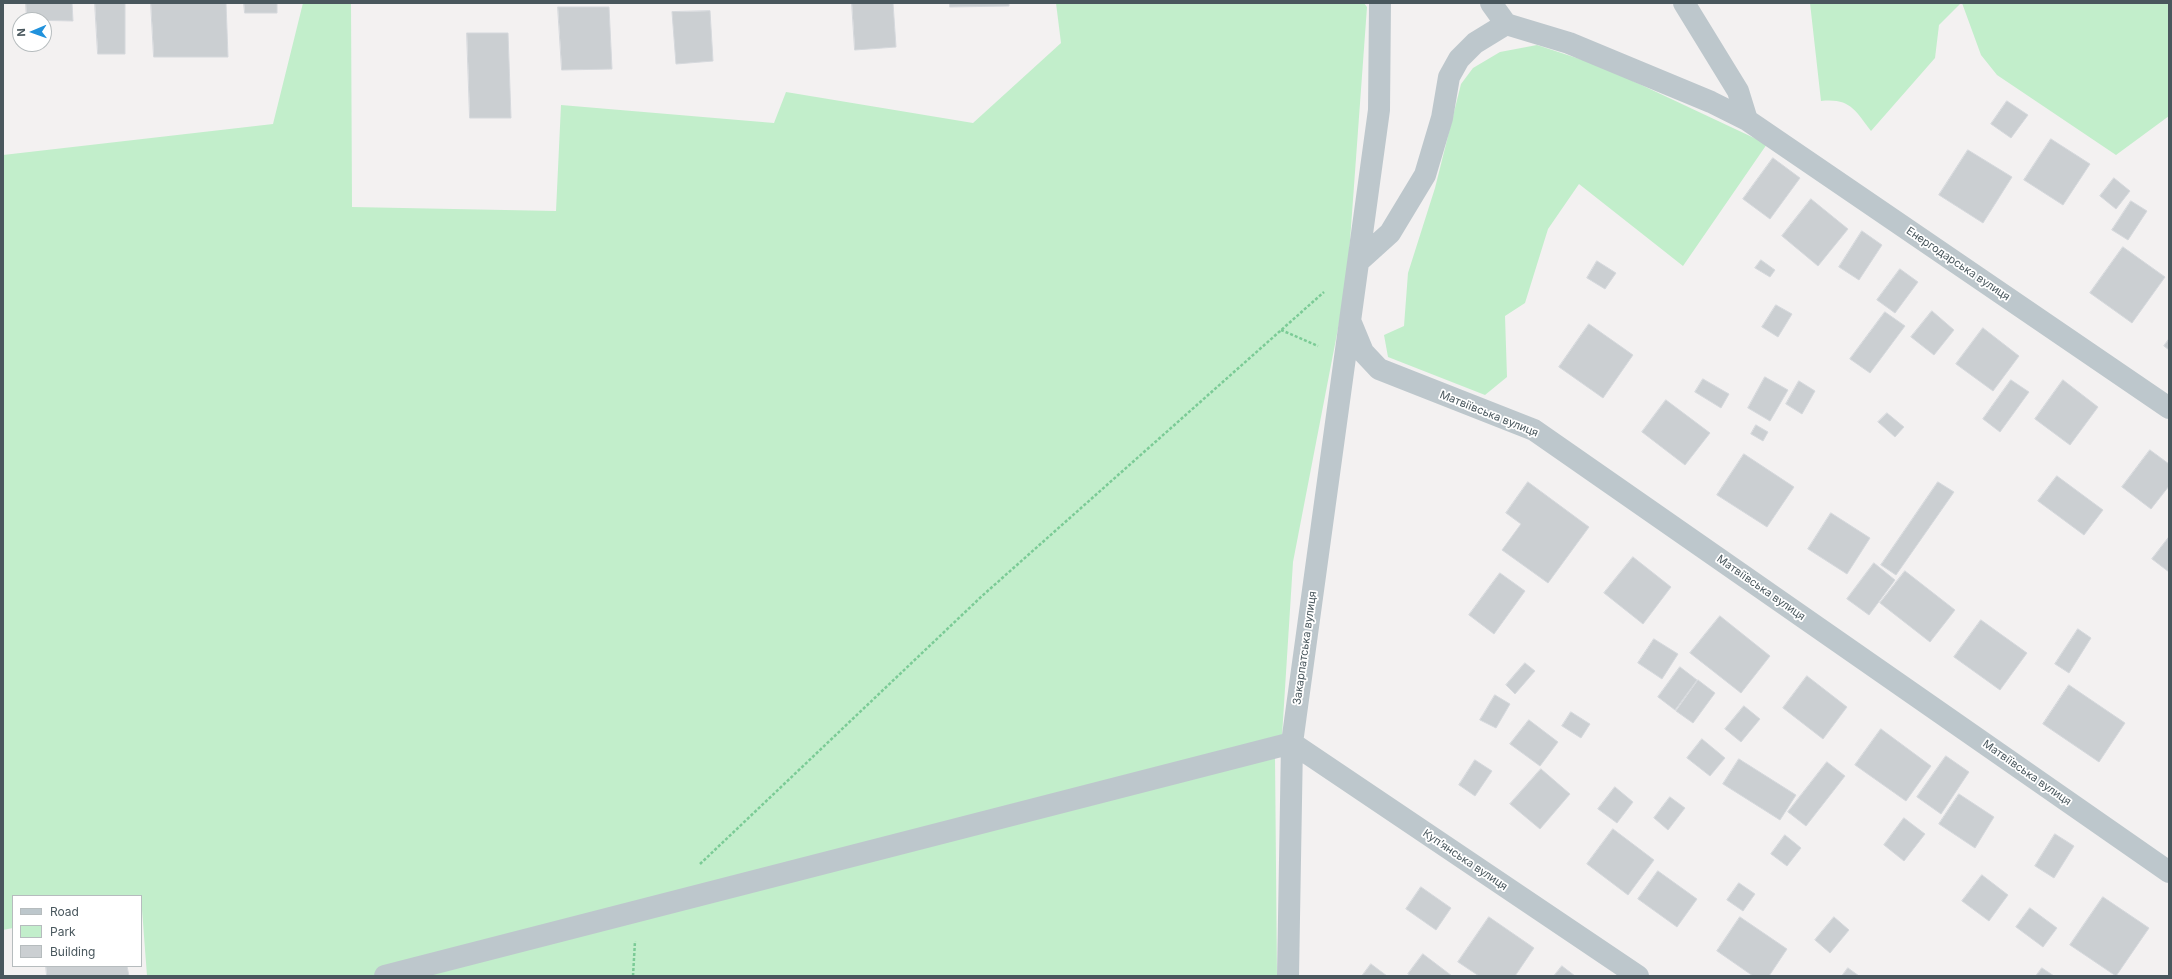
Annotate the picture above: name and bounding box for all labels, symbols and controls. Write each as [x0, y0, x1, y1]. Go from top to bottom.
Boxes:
north arrow [12, 12, 52, 52]
text: N [14, 28, 28, 37]
street label: Енергодарська вулиця [1904, 224, 2012, 304]
street label: Матвіївська вулиця [1438, 388, 1540, 440]
street label: Матвіївська вулиця [1714, 552, 1808, 624]
street label: Закарпатська вулиця [1290, 590, 1320, 706]
street label: Матвіївська вулиця [1980, 737, 2074, 809]
street label: Купʼянська вулиця [1420, 827, 1510, 893]
legend [12, 895, 142, 967]
text: Road [50, 904, 79, 919]
text: Park [50, 924, 76, 939]
text: Building [50, 944, 95, 959]

